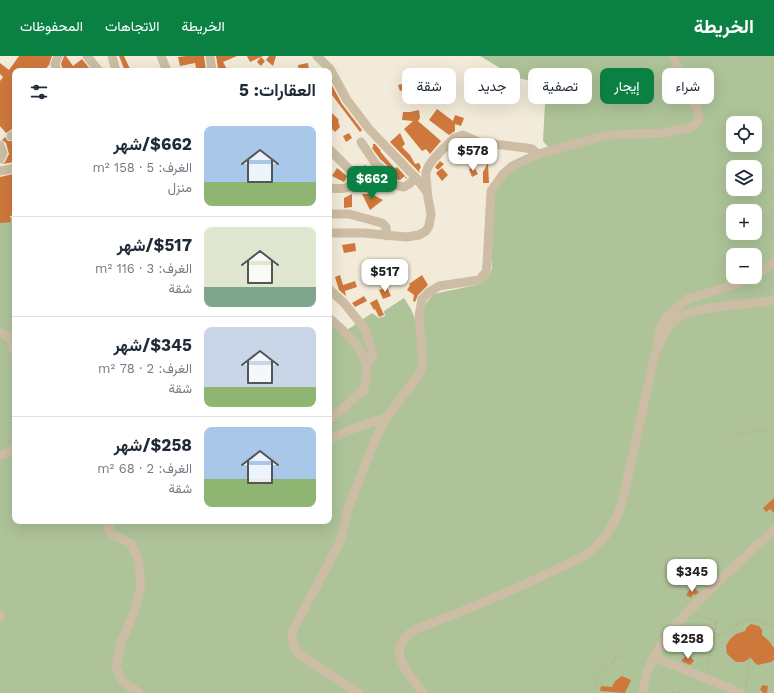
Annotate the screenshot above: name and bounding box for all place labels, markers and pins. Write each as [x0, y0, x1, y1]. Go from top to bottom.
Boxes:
pin: $578 [449, 138, 497, 172]
pin: $662 [348, 166, 396, 200]
pin: $517 [361, 259, 409, 293]
pin: $345 [668, 559, 716, 593]
pin: $258 [664, 626, 712, 660]

